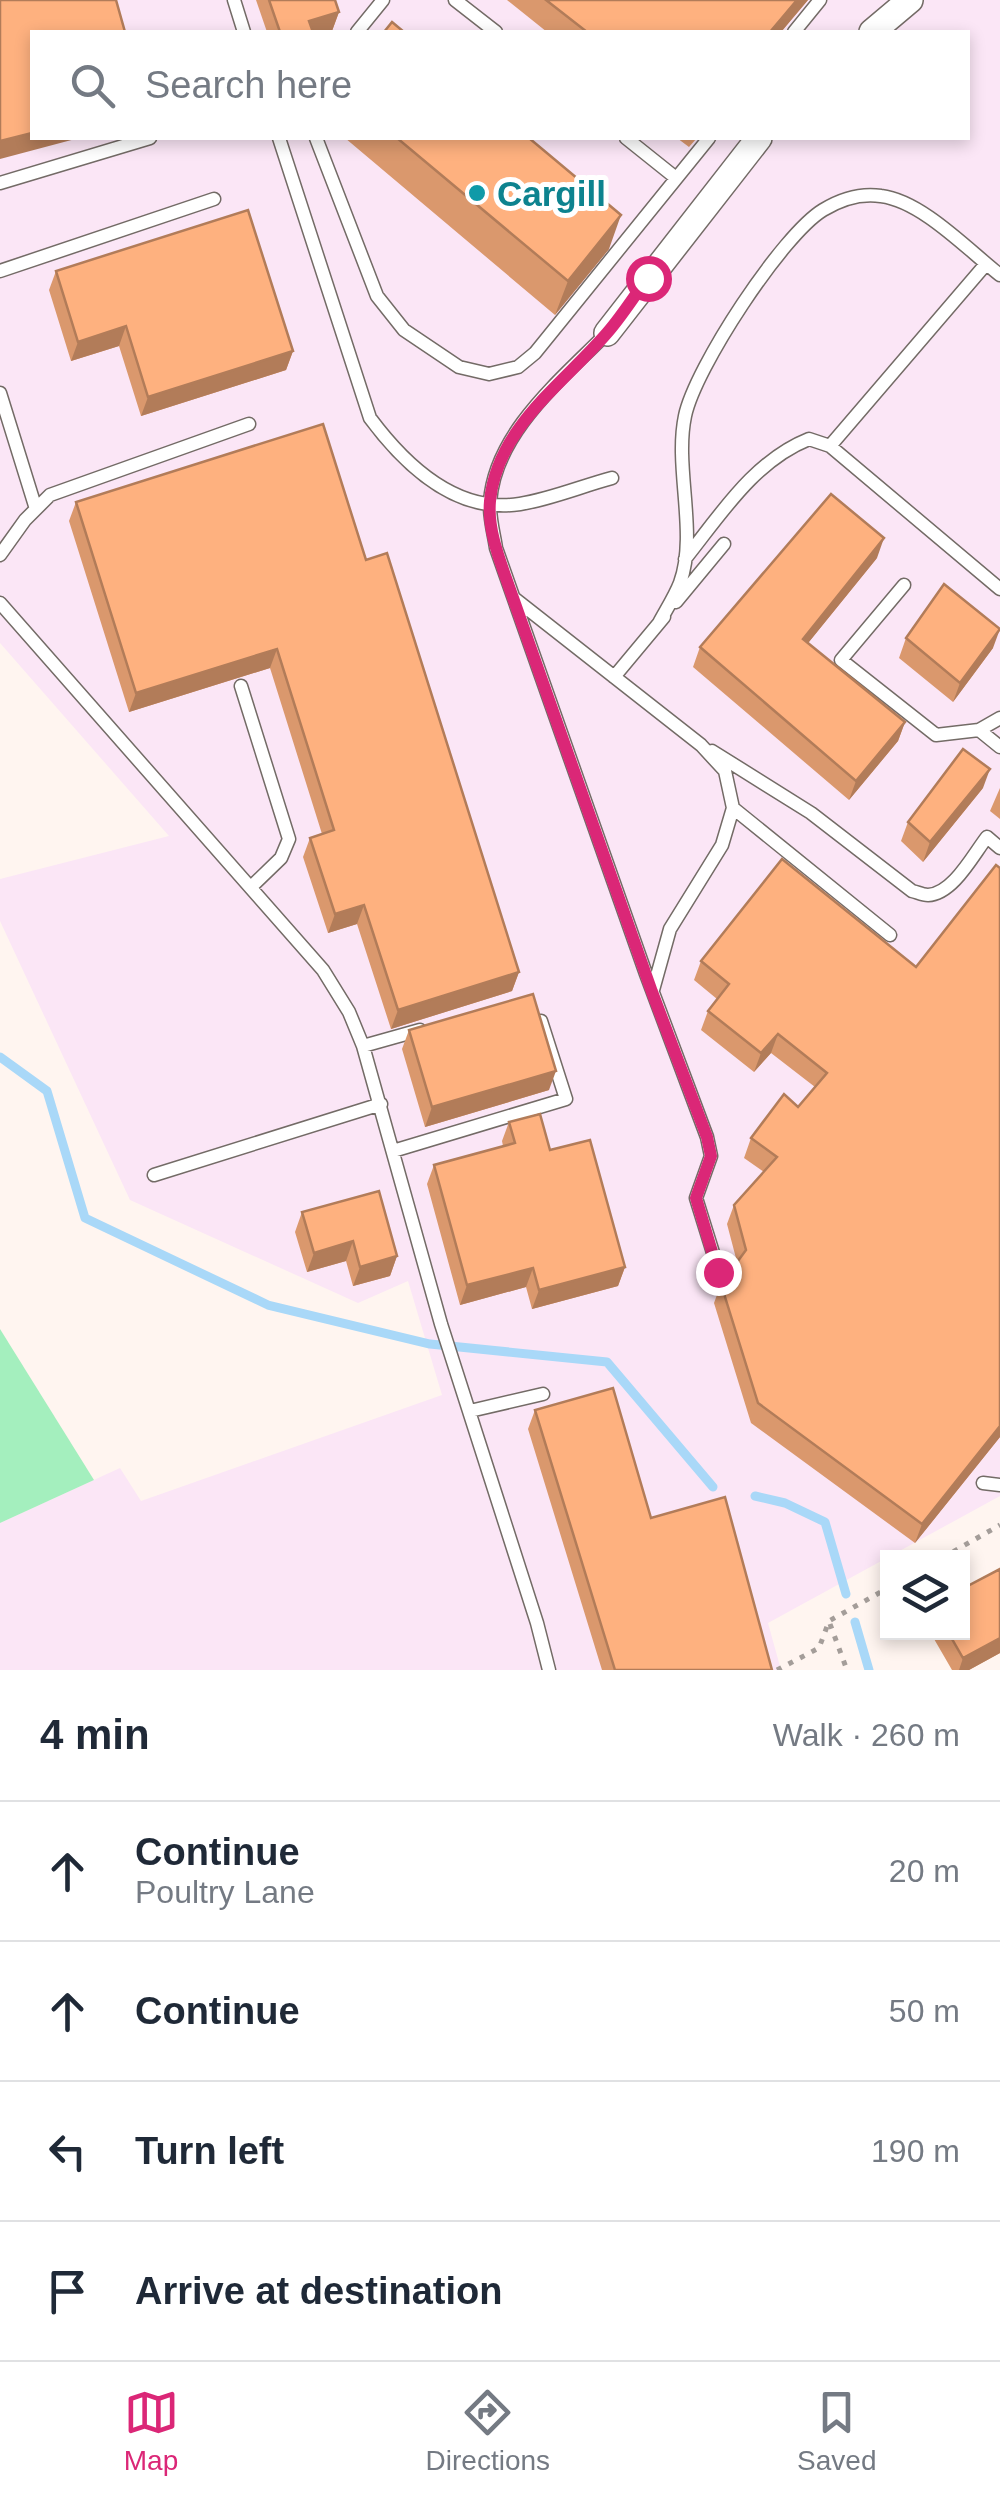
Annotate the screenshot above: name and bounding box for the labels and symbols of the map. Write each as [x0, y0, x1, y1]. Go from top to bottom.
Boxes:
place label: Cargill [497, 174, 606, 213]
marker: Cargill [466, 182, 488, 204]
route start [626, 256, 672, 302]
route end [696, 1250, 742, 1296]

